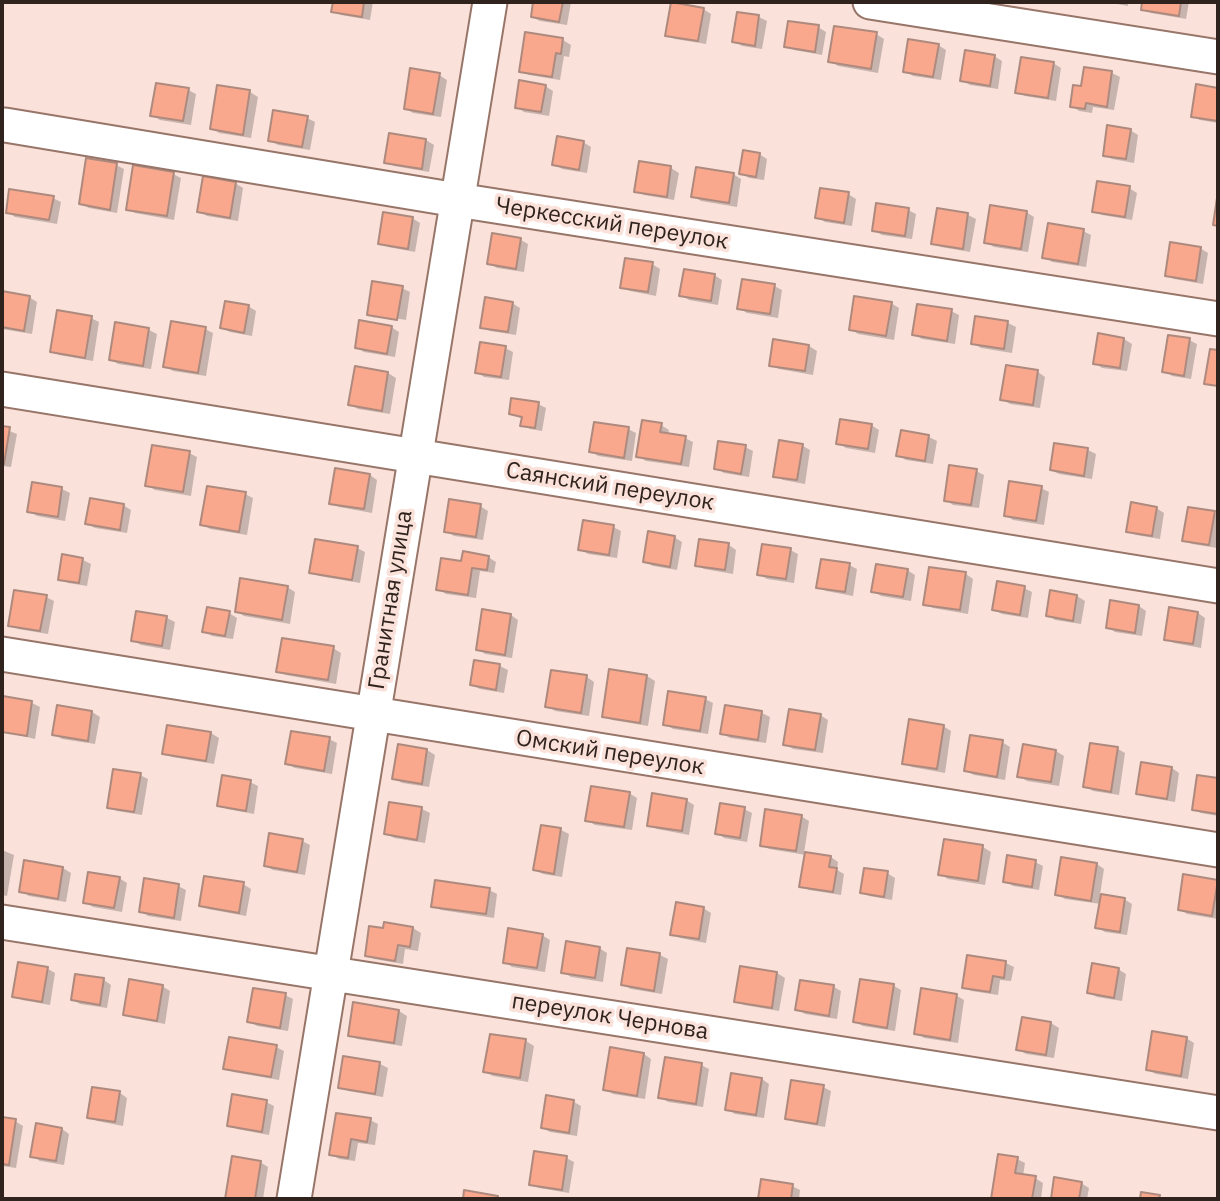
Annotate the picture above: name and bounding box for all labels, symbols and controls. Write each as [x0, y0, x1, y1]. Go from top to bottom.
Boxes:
street label: Черкесский переулок [494, 192, 730, 256]
street label: Саянский переулок [504, 457, 716, 517]
street label: Гранитная улица [363, 509, 419, 691]
street label: Омский переулок [514, 724, 706, 782]
street label: переулок Чернова [510, 988, 710, 1046]

